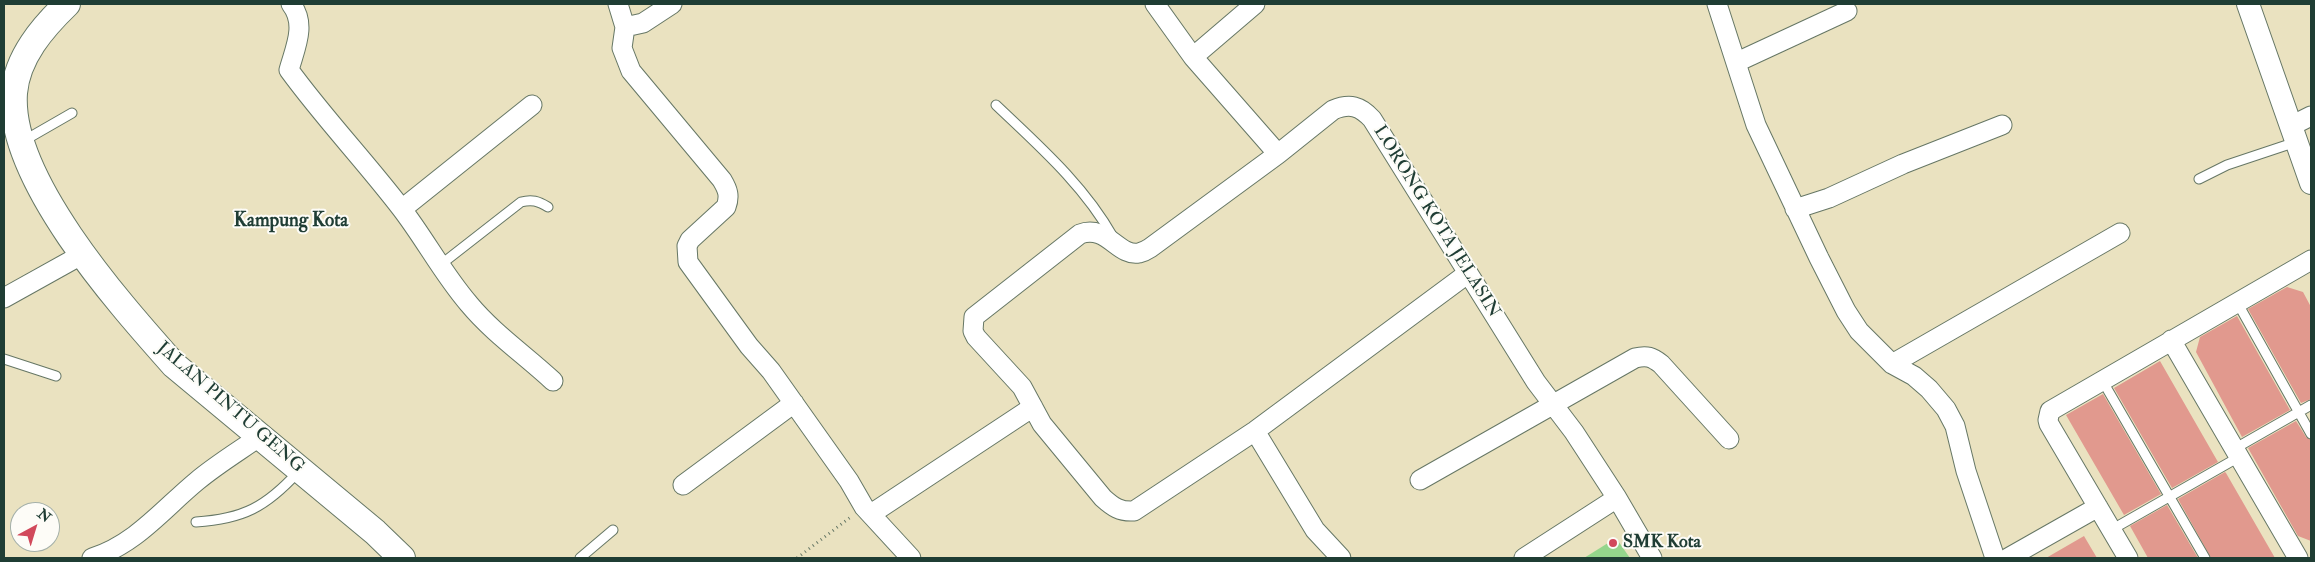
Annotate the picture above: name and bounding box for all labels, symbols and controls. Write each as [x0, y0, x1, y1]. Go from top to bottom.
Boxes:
street label: LORONG KOTA JELASIN [1368, 122, 1504, 322]
district label: Kampung Kota [234, 211, 348, 233]
street label: JALAN PINTU GENG [152, 338, 308, 478]
north arrow [10, 502, 60, 552]
text: N [34, 505, 54, 526]
place label: SMK Kota [1623, 532, 1701, 554]
marker: SMK Kota [1607, 537, 1619, 549]

